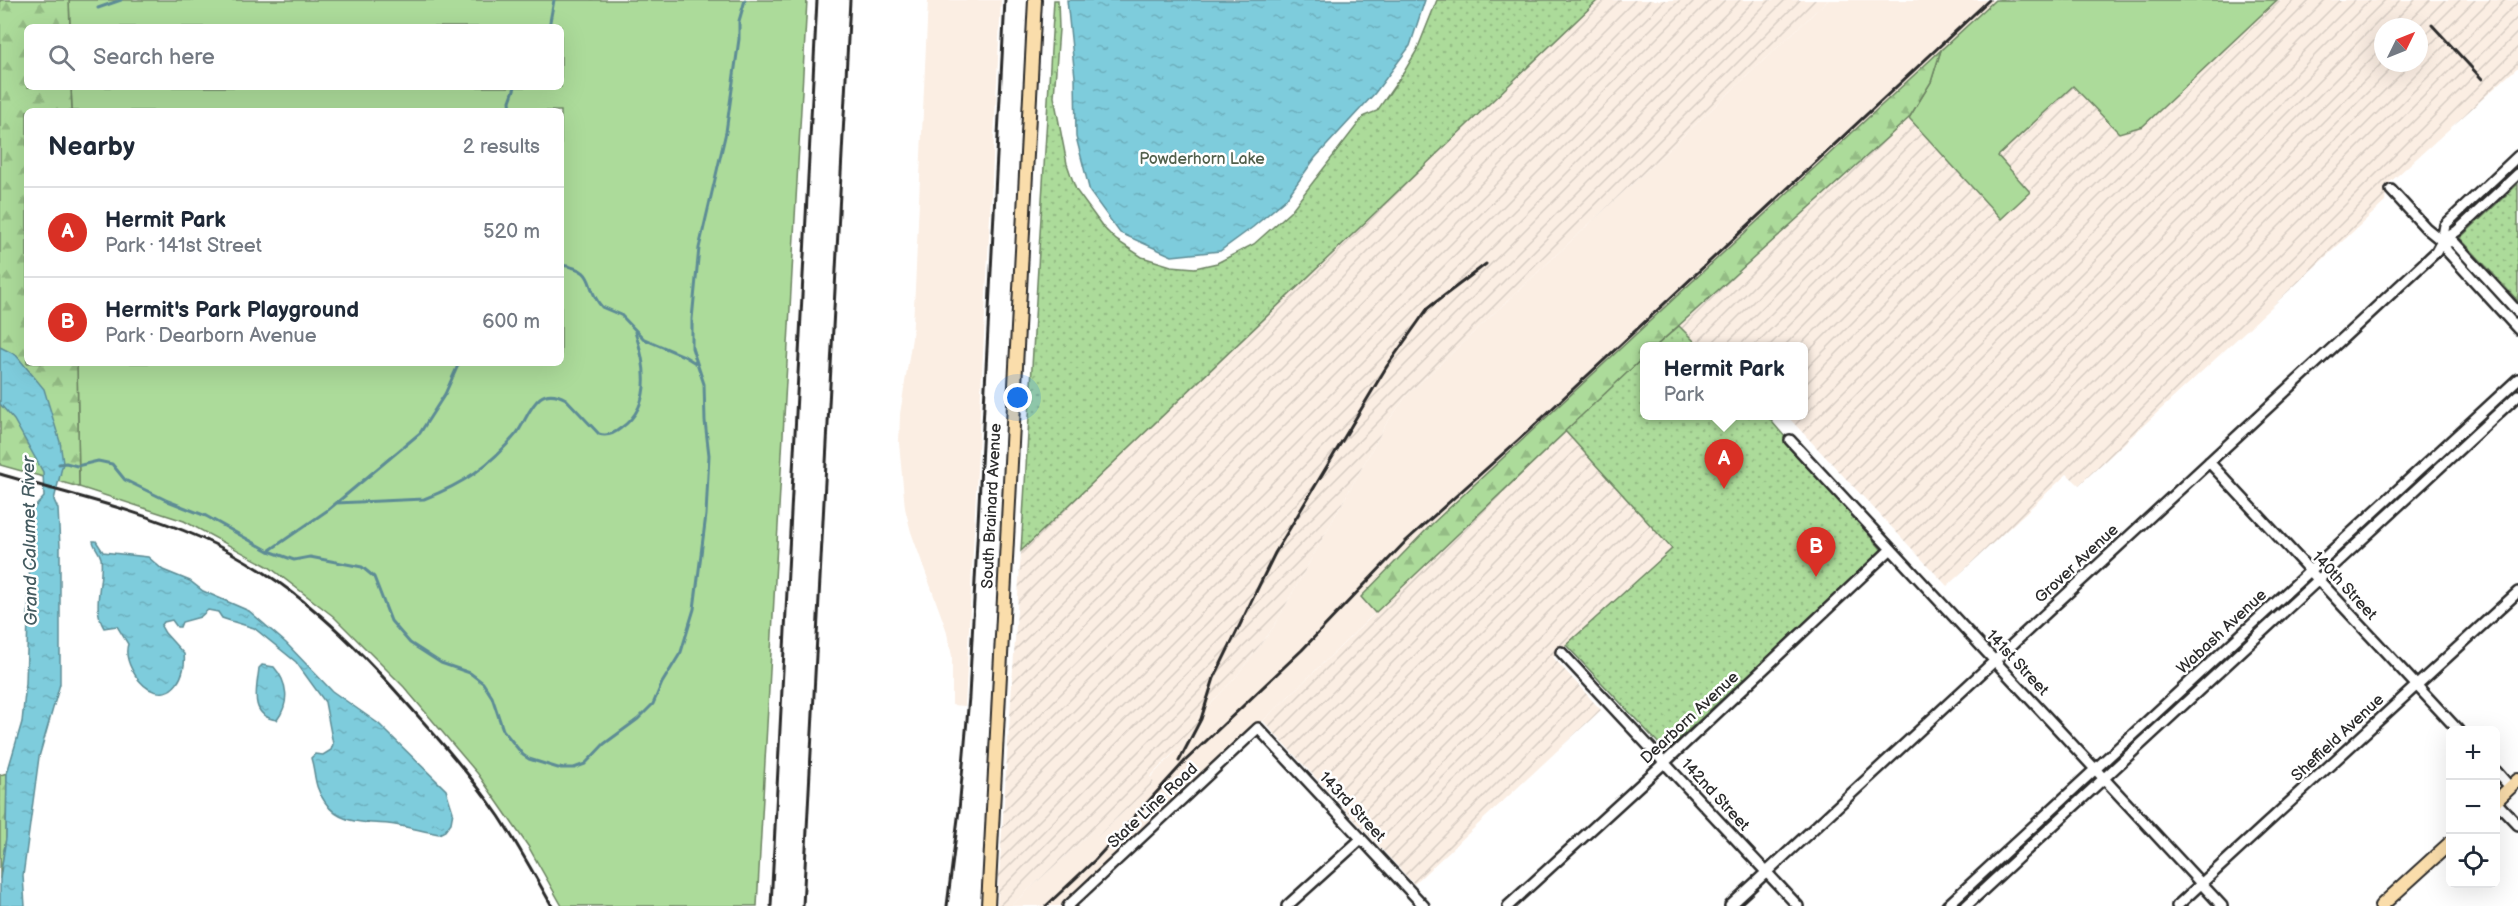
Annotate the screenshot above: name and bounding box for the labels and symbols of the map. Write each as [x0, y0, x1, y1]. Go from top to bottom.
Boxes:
north arrow [2374, 18, 2428, 72]
park label: Powderhorn Lake [1139, 150, 1265, 169]
your location [1003, 383, 1032, 412]
street label: South Brainard Avenue [978, 422, 1006, 589]
pin: A [1704, 440, 1744, 489]
water label: Grand Calumet River [18, 455, 42, 626]
street label: Grover Avenue [2031, 520, 2123, 608]
pin: B [1796, 528, 1836, 577]
street label: 140th Street [2307, 548, 2381, 624]
street label: Wabash Avenue [2173, 585, 2271, 678]
street label: 141st Street [1982, 626, 2052, 700]
street label: Dearborn Avenue [1637, 668, 1743, 768]
street label: Sheffield Avenue [2288, 690, 2389, 786]
street label: 142nd Street [1677, 755, 1753, 835]
street label: State Line Road [1104, 760, 1202, 852]
street label: 143rd Street [1315, 768, 1389, 846]

